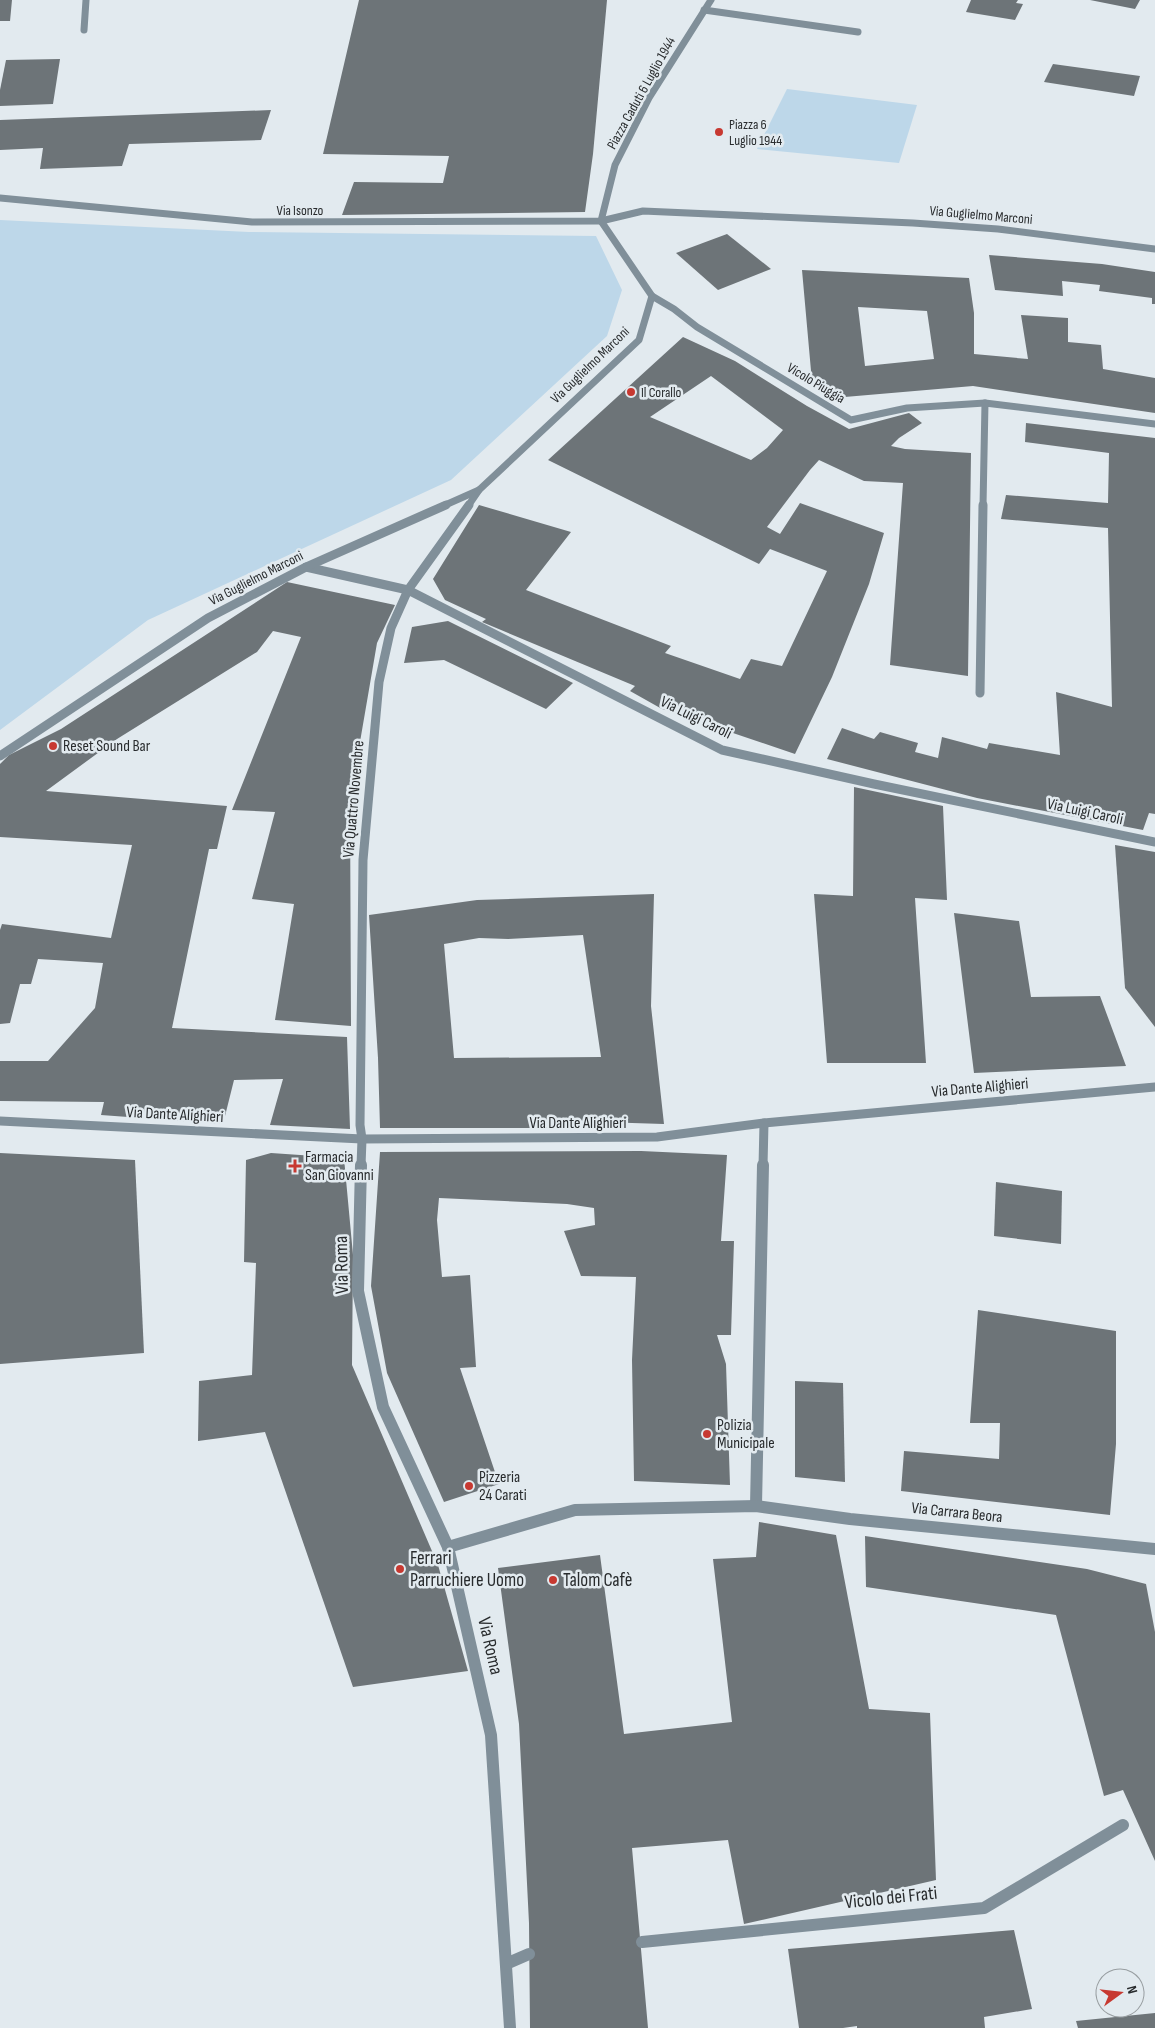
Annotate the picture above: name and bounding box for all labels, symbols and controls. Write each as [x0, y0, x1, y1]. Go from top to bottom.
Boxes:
street label: Piazza Caduti 6 Luglio 1944 [603, 34, 679, 152]
place label: Piazza 6 Luglio 1944 [729, 116, 782, 149]
marker: Piazza 6 Luglio 1944 [713, 126, 725, 138]
street label: Via Isonzo [277, 202, 324, 219]
street label: Via Guglielmo Marconi [929, 202, 1033, 228]
street label: Via Guglielmo Marconi [547, 323, 633, 407]
street label: Vicolo Piuggia [784, 359, 848, 407]
place label: Il Corallo [641, 384, 682, 401]
marker: Il Corallo [625, 386, 637, 398]
street label: Via Guglielmo Marconi [206, 547, 306, 609]
street label: Via Luigi Caroli [657, 693, 735, 743]
place label: Reset Sound Bar [63, 737, 151, 756]
marker: Reset Sound Bar [47, 740, 59, 752]
street label: Via Quattro Novembre [339, 740, 369, 858]
street label: Via Luigi Caroli [1045, 795, 1125, 829]
street label: Via Dante Alighieri [931, 1074, 1029, 1102]
street label: Via Dante Alighieri [126, 1103, 224, 1127]
street label: Via Dante Alighieri [529, 1114, 627, 1133]
place label: Farmacia San Giovanni [305, 1148, 374, 1185]
marker: Farmacia San Giovanni [289, 1160, 301, 1172]
street label: Via Roma [330, 1236, 354, 1294]
place label: Polizia Municipale [717, 1416, 775, 1453]
marker: Polizia Municipale [701, 1428, 713, 1440]
place label: Pizzeria 24 Carati [479, 1468, 527, 1505]
marker: Pizzeria 24 Carati [463, 1480, 475, 1492]
street label: Via Carrara Beora [911, 1499, 1003, 1527]
place label: Ferrari Parruchiere Uomo [410, 1547, 524, 1592]
marker: Ferrari Parruchiere Uomo [394, 1563, 406, 1575]
place label: Talom Cafè [563, 1569, 632, 1592]
marker: Talom Cafè [547, 1574, 559, 1586]
street label: Via Roma [472, 1615, 508, 1677]
street label: Vicolo dei Frati [844, 1882, 938, 1914]
north arrow [1095, 1968, 1145, 2018]
text: N [1123, 1984, 1141, 1996]

